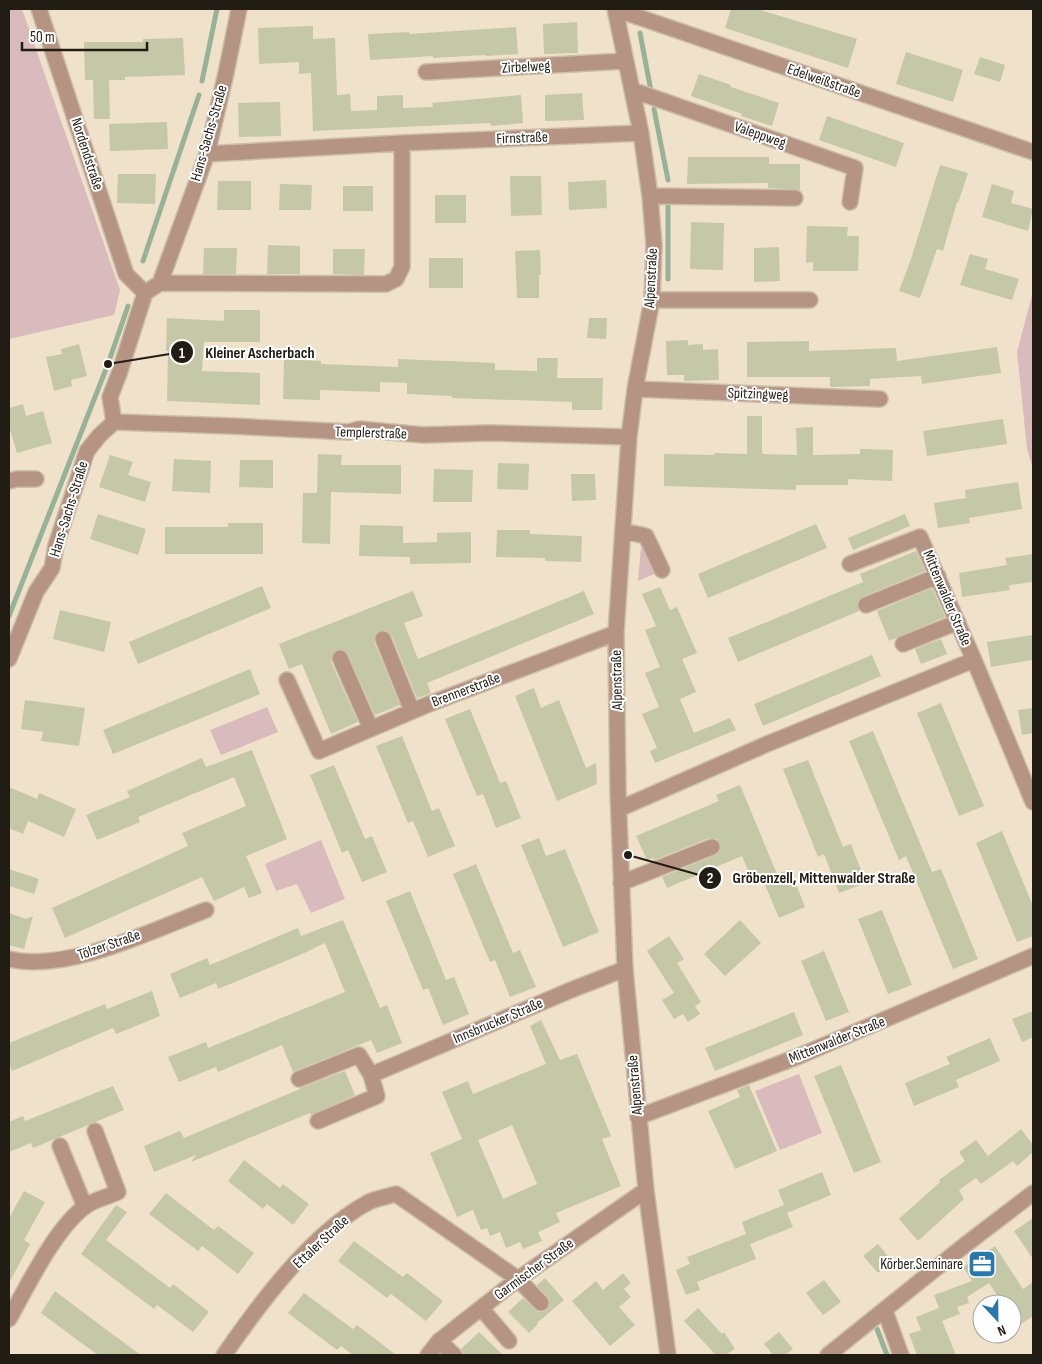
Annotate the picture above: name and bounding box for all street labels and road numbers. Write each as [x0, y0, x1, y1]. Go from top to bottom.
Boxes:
street label: Zirbelweg [501, 56, 551, 78]
street label: Edelweißstraße [785, 60, 863, 102]
street label: Hans-Sachs-Straße [186, 83, 232, 183]
street label: Nordendstraße [66, 115, 108, 193]
street label: Valeppweg [732, 117, 788, 153]
street label: Firnstraße [496, 128, 548, 148]
street label: Alpenstraße [640, 247, 662, 310]
street label: Spitzingweg [727, 383, 789, 405]
street label: Templerstraße [335, 422, 407, 444]
street label: Hans-Sachs-Straße [45, 459, 93, 559]
street label: Mittenwalder Straße [918, 547, 976, 649]
street label: Alpenstraße [607, 650, 627, 711]
street label: Brennerstraße [429, 668, 503, 712]
street label: Tölzer Straße [75, 925, 143, 965]
street label: Innsbrucker Straße [450, 994, 546, 1048]
street label: Mittenwalder Straße [786, 1012, 888, 1068]
street label: Alpenstraße [623, 1054, 647, 1117]
street label: Ettaler Straße [289, 1211, 353, 1273]
street label: Garmischer Straße [491, 1234, 577, 1304]

